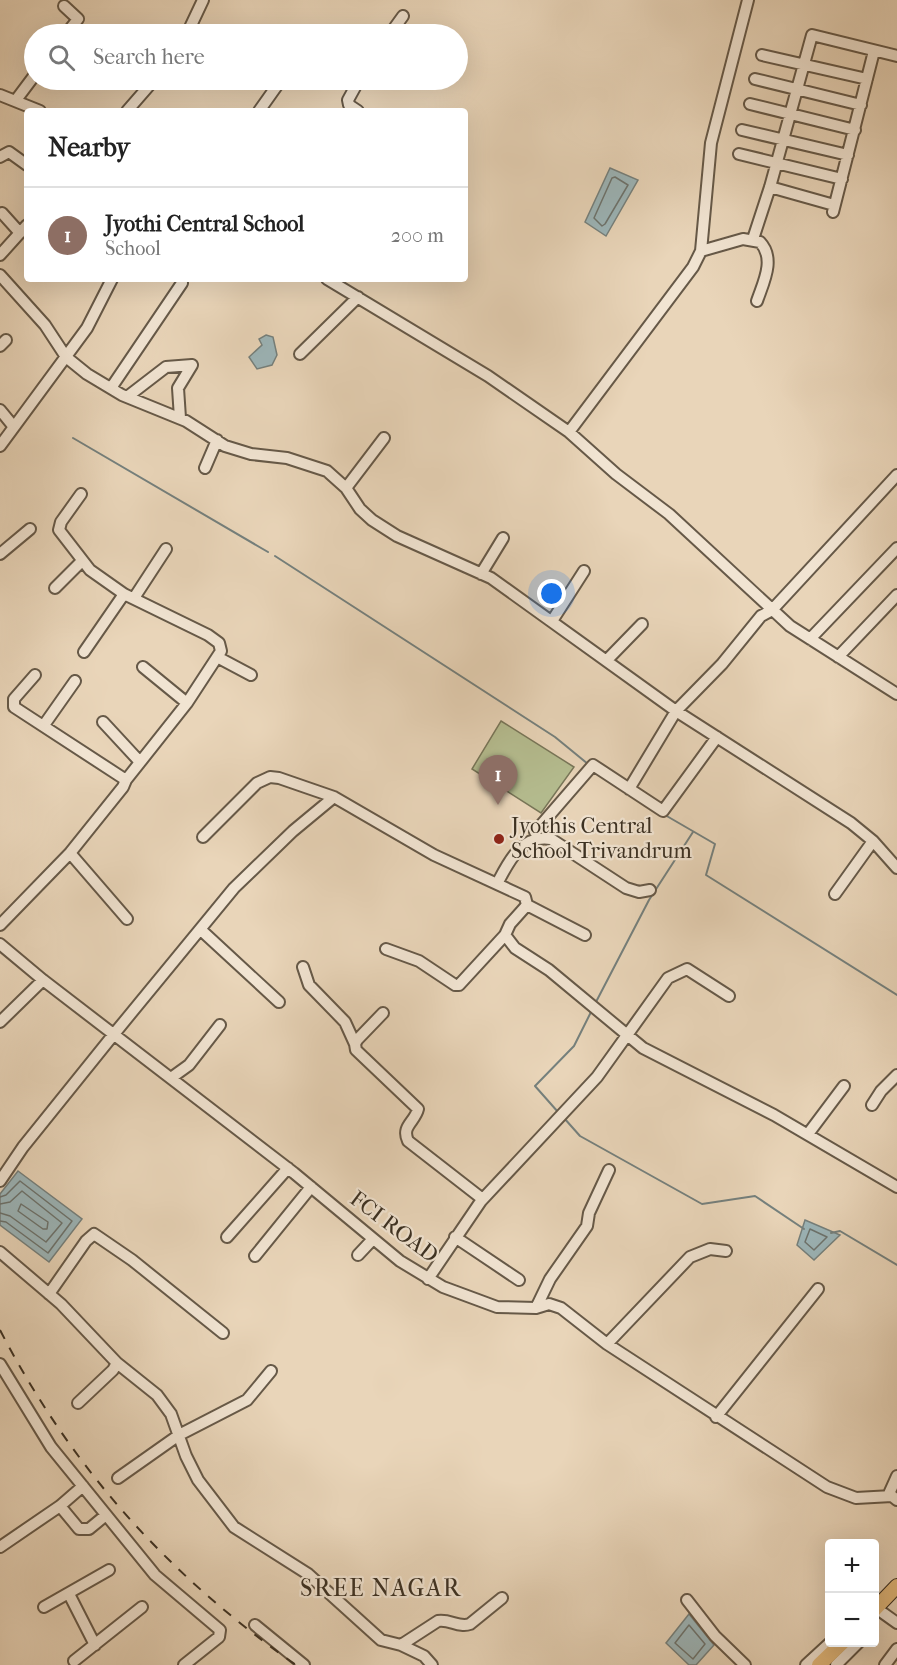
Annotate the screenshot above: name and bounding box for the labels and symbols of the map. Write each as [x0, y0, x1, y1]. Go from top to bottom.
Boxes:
your location [537, 579, 566, 608]
pin: 1 [478, 756, 518, 805]
place label: Jyothis Central School Trivandrum [509, 813, 692, 864]
marker: Jyothis Central School Trivandrum [492, 832, 506, 846]
street label: FCI ROAD [345, 1186, 443, 1268]
district label: SREE NAGAR [300, 1574, 462, 1602]

